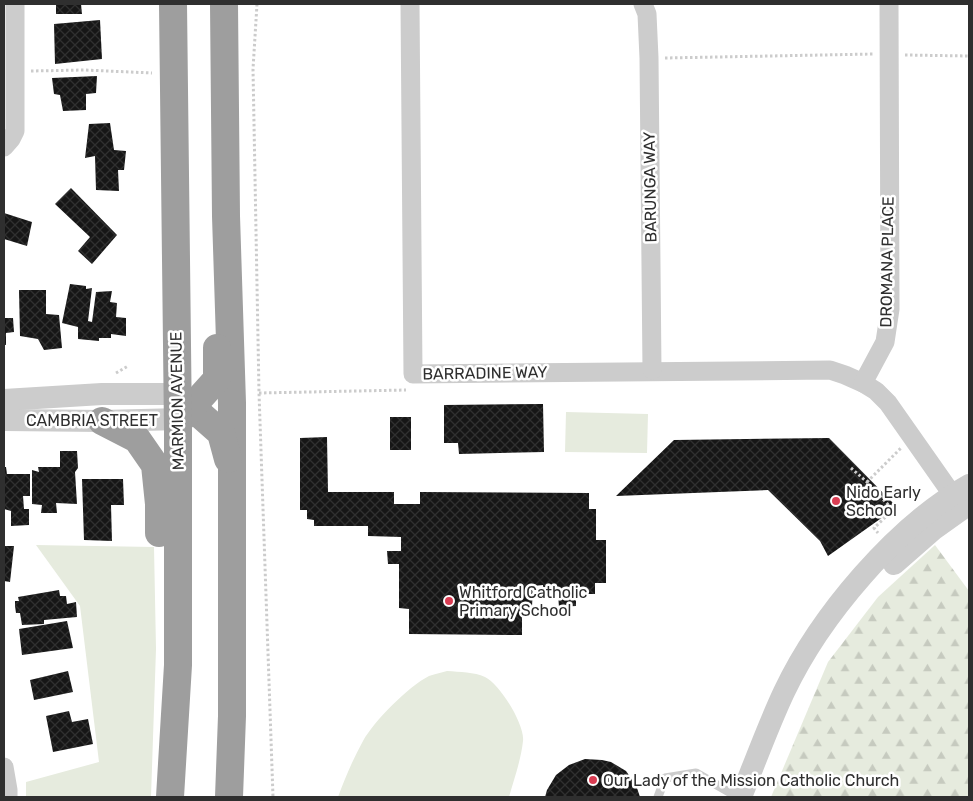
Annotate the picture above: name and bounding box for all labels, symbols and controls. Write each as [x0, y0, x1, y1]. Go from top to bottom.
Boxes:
street label: BARUNGA WAY [640, 131, 660, 243]
street label: DROMANA PLACE [876, 196, 898, 328]
street label: MARMION AVENUE [166, 332, 188, 470]
street label: BARRADINE WAY [422, 362, 548, 384]
street label: CAMBRIA STREET [26, 411, 158, 430]
place label: Nido Early School [846, 483, 921, 520]
marker: Nido Early School [830, 495, 842, 507]
place label: Whitford Catholic Primary School [459, 583, 588, 620]
marker: Whitford Catholic Primary School [443, 595, 455, 607]
place label: Our Lady of the Mission Catholic Church [603, 771, 899, 790]
marker: Our Lady of the Mission Catholic Church [587, 774, 599, 786]

